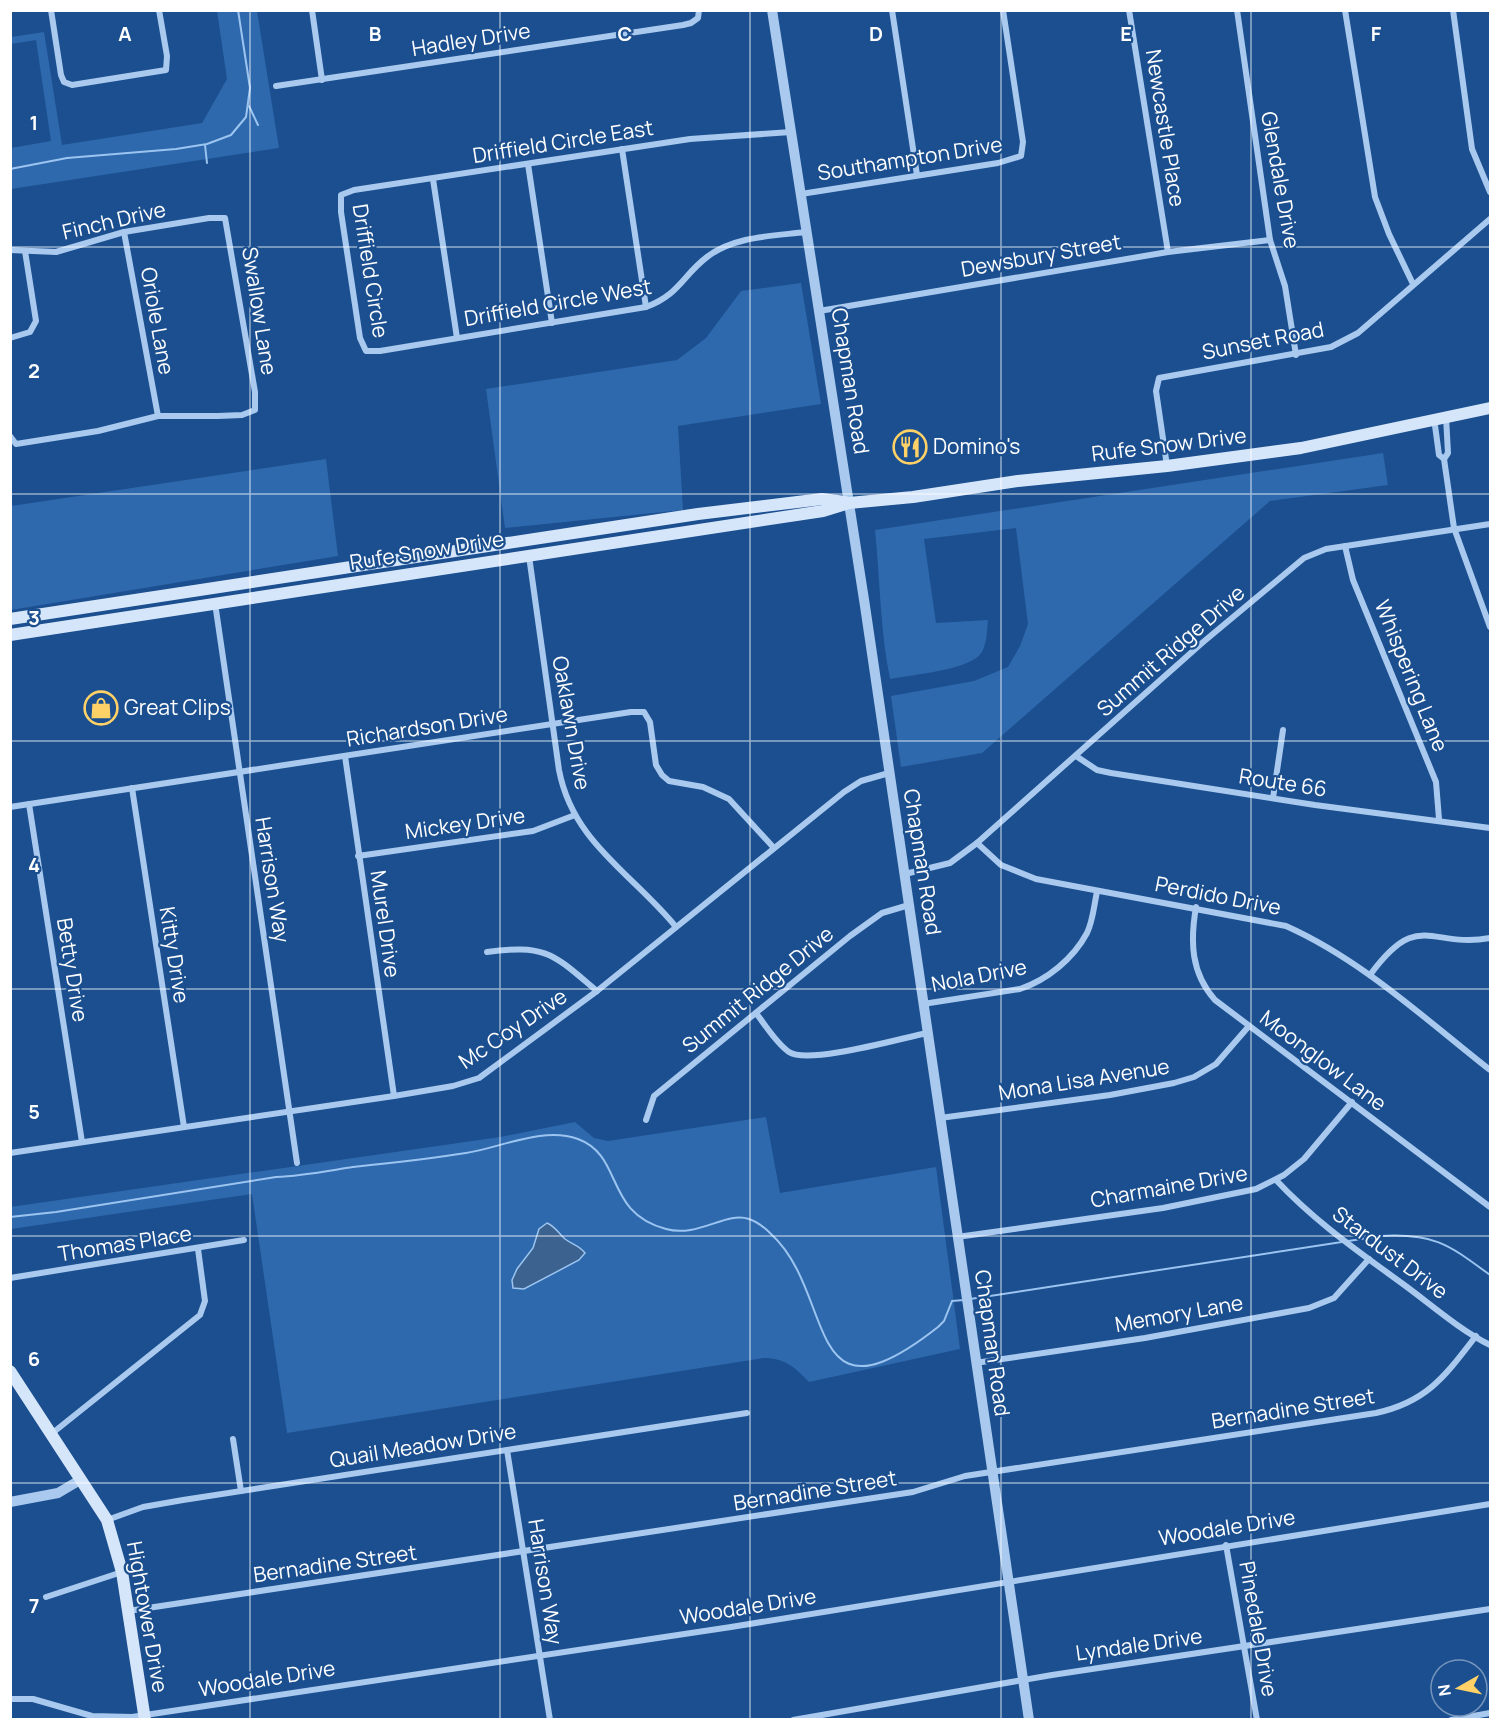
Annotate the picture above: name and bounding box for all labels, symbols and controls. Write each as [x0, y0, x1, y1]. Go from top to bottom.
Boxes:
street label: Hadley Drive [409, 16, 532, 62]
text: A [118, 20, 132, 47]
text: B [369, 20, 382, 47]
text: C [618, 20, 632, 47]
text: D [869, 20, 883, 47]
text: E [1120, 20, 1132, 47]
text: F [1371, 20, 1382, 47]
street label: Newcastle Place [1140, 47, 1192, 208]
text: 1 [30, 109, 38, 136]
street label: Glendale Drive [1255, 109, 1307, 251]
street label: Driffield Circle East [470, 113, 655, 169]
street label: Southampton Drive [815, 130, 1004, 186]
street label: Finch Drive [59, 195, 168, 246]
street label: Driffield Circle [347, 202, 395, 340]
street label: Dewsbury Street [959, 227, 1123, 283]
street label: Swallow Lane [236, 245, 284, 377]
street label: Oriole Lane [135, 265, 181, 377]
street label: Driffield Circle West [462, 272, 654, 332]
street label: Chapman Road [826, 306, 876, 456]
street label: Sunset Road [1199, 314, 1326, 366]
text: 2 [28, 357, 40, 384]
street label: Rufe Snow Drive [1090, 421, 1248, 467]
restaurant icon: Domino's [892, 429, 928, 465]
place label: Domino's [933, 432, 1020, 460]
street label: Rufe Snow Drive [348, 524, 506, 576]
street label: Summit Ridge Drive [1091, 578, 1250, 722]
street label: Whispering Lane [1369, 596, 1455, 756]
text: 3 [28, 604, 40, 631]
street label: Oaklawn Drive [546, 654, 598, 792]
shop icon: Great Clips [83, 690, 119, 726]
place label: Great Clips [124, 693, 231, 721]
street label: Richardson Drive [344, 699, 509, 753]
street label: Route 66 [1237, 761, 1329, 803]
street label: Chapman Road [898, 787, 948, 937]
street label: Mickey Drive [403, 801, 527, 845]
street label: Harrison Way [249, 815, 297, 945]
text: 4 [28, 851, 40, 878]
street label: Murel Drive [365, 868, 407, 979]
street label: Perdido Drive [1153, 869, 1284, 921]
street label: Kitty Drive [154, 905, 196, 1005]
street label: Betty Drive [51, 916, 95, 1024]
street label: Summit Ridge Drive [676, 919, 839, 1059]
street label: Nola Drive [929, 952, 1029, 998]
street label: Mc Coy Drive [453, 982, 572, 1075]
street label: Moonglow Lane [1255, 1003, 1393, 1117]
street label: Mona Lisa Avenue [996, 1052, 1171, 1106]
text: 5 [28, 1098, 40, 1125]
street label: Charmaine Drive [1088, 1158, 1250, 1214]
street label: Stardust Drive [1327, 1199, 1454, 1305]
street label: Thomas Place [56, 1219, 194, 1267]
street label: Chapman Road [969, 1268, 1017, 1418]
street label: Memory Lane [1113, 1288, 1245, 1338]
text: 6 [28, 1345, 40, 1372]
street label: Bernadine Street [1209, 1381, 1376, 1435]
street label: Quail Meadow Drive [328, 1416, 518, 1474]
street label: Bernadine Street [731, 1463, 898, 1517]
street label: Woodale Drive [1157, 1502, 1297, 1552]
street label: Harrison Way [522, 1517, 570, 1647]
street label: Bernadine Street [251, 1538, 418, 1588]
street label: Hightower Drive [121, 1539, 175, 1695]
street label: Pinedale Drive [1233, 1559, 1285, 1699]
street label: Woodale Drive [678, 1581, 818, 1631]
text: 7 [29, 1592, 39, 1619]
street label: Lyndale Drive [1074, 1621, 1204, 1667]
street label: Woodale Drive [197, 1653, 337, 1703]
north arrow [1429, 1658, 1489, 1718]
text: N [1432, 1683, 1456, 1698]

